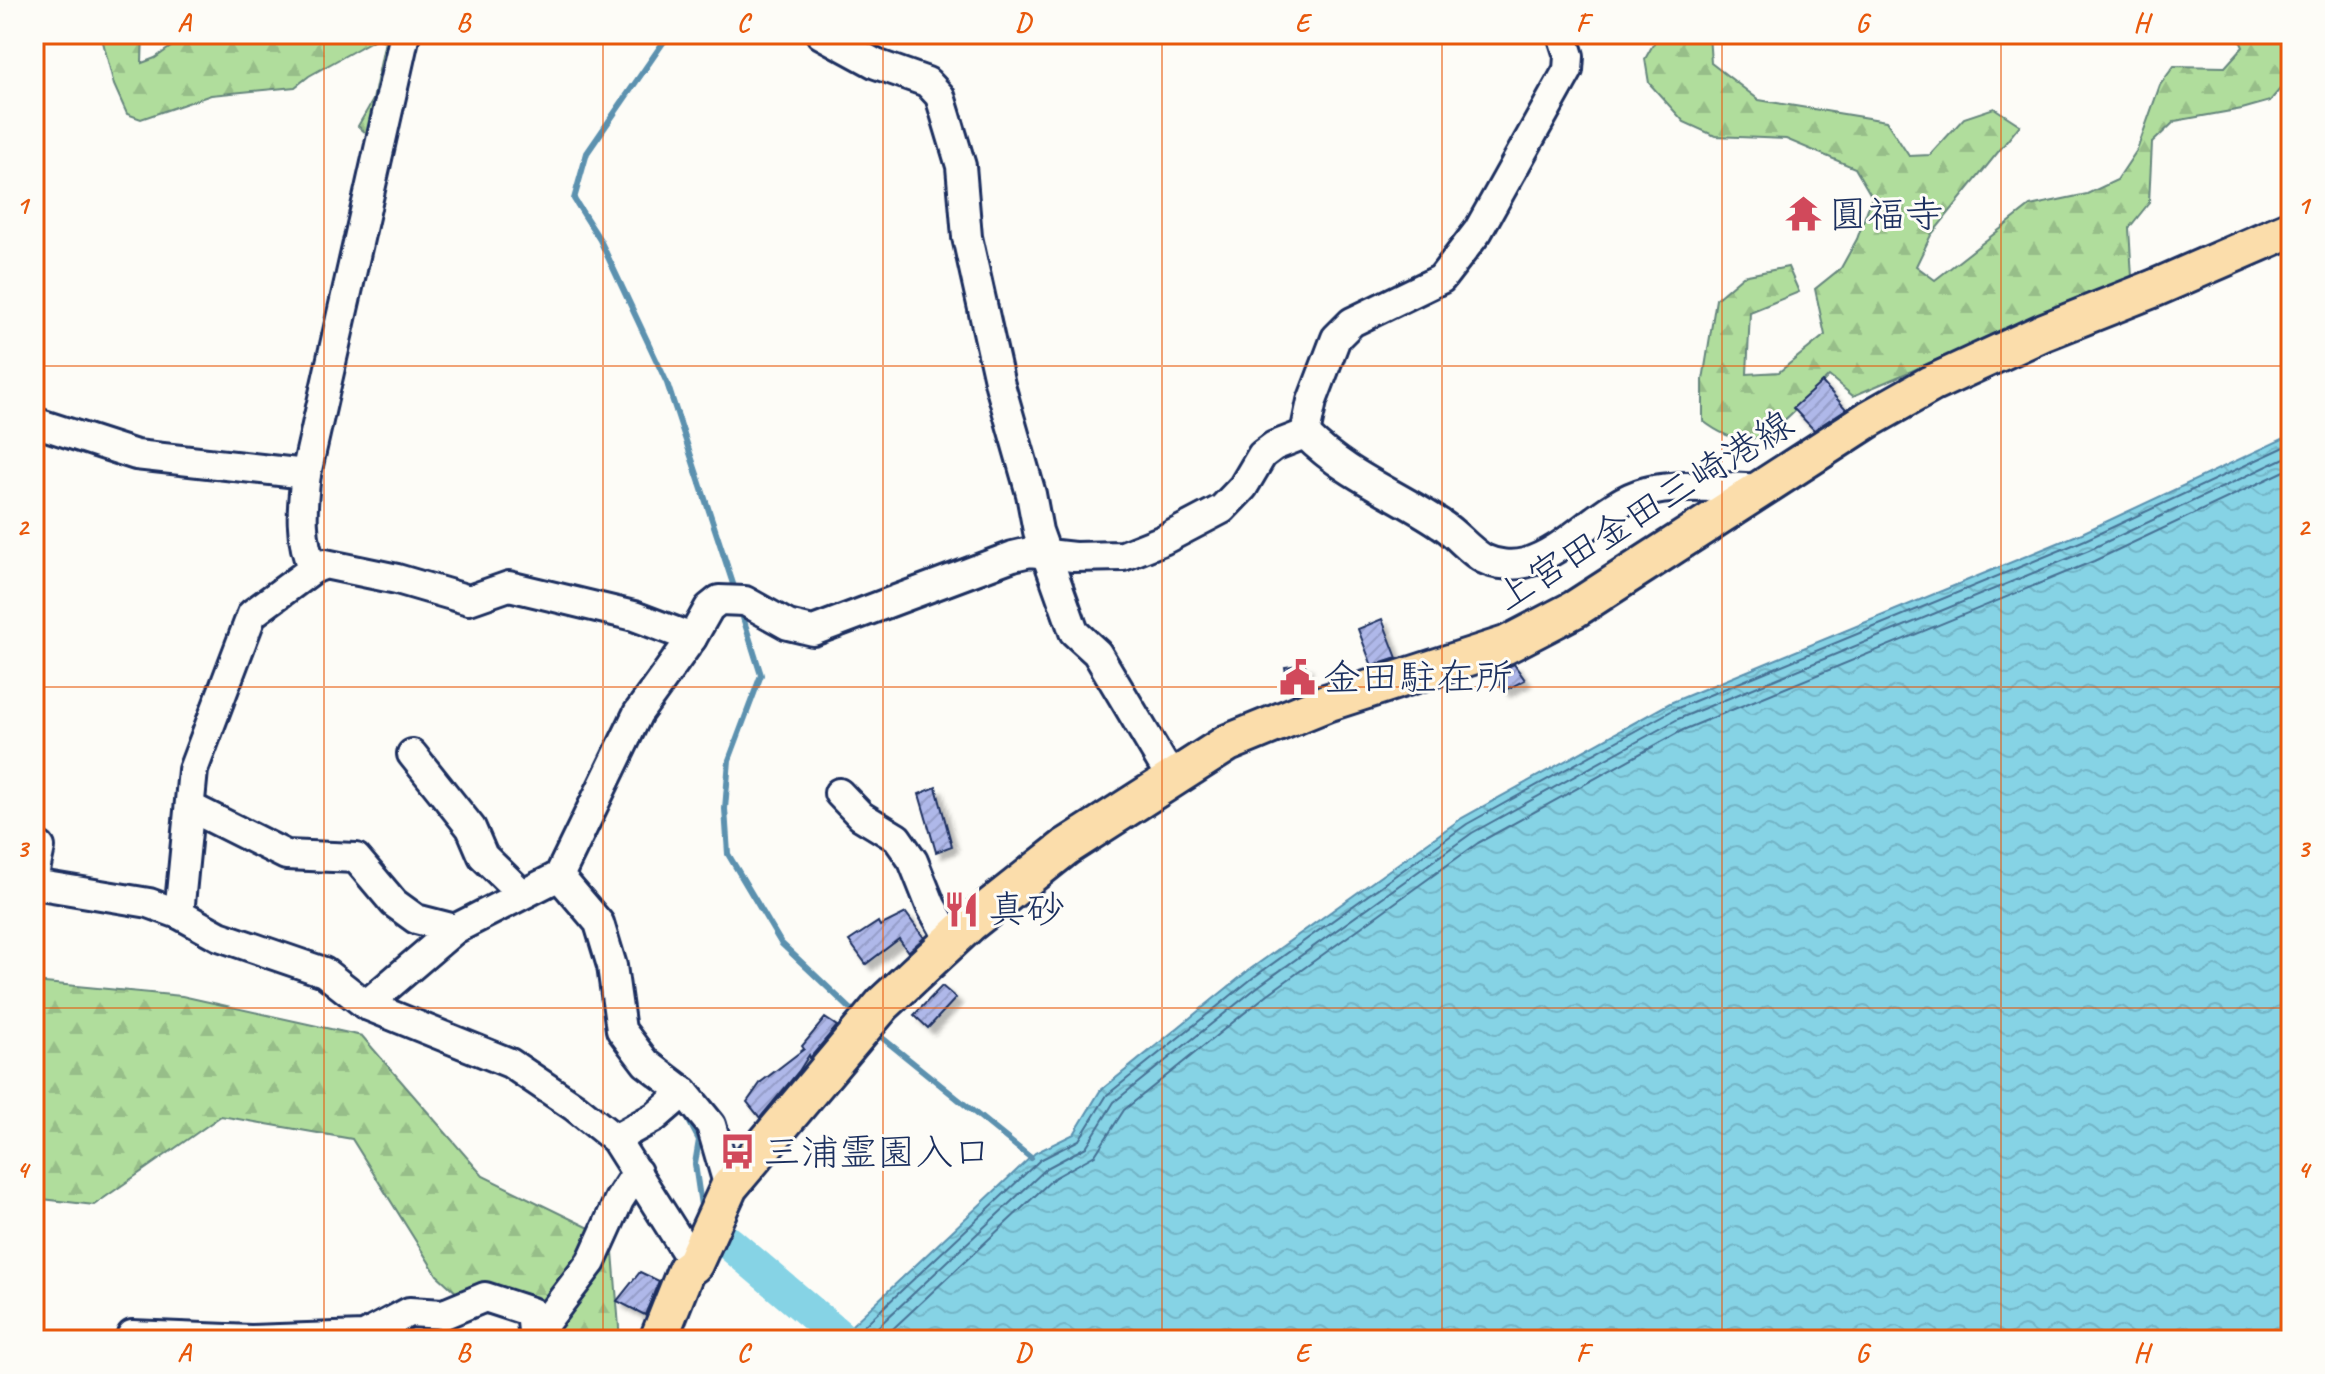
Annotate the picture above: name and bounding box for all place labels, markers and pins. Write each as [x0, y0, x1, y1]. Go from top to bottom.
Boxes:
place label: 圓福寺 [1829, 191, 1943, 238]
temple icon: 圓福寺 [1784, 195, 1822, 233]
place label: 金田駐在所 [1323, 654, 1513, 701]
public building icon: 金田駐在所 [1278, 658, 1316, 696]
place label: 真砂 [988, 886, 1064, 933]
restaurant icon: 真砂 [943, 890, 981, 928]
place label: 三浦霊園入口 [763, 1129, 991, 1176]
bus stop icon: 三浦霊園入口 [718, 1133, 756, 1171]

